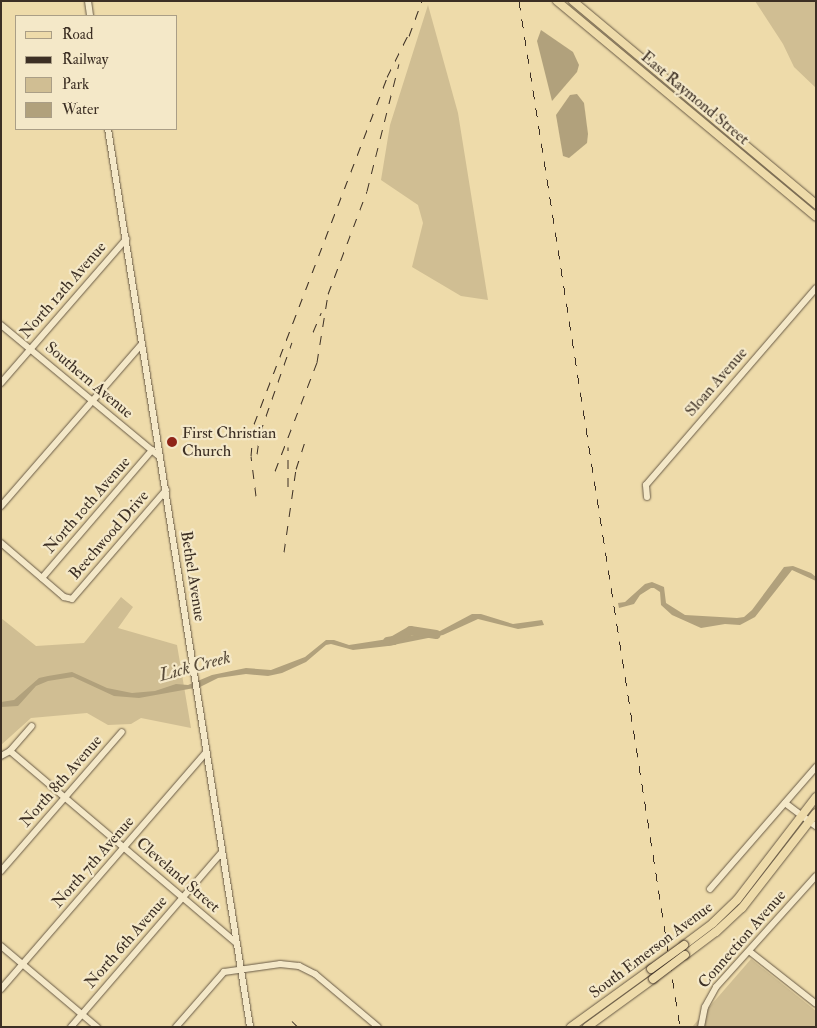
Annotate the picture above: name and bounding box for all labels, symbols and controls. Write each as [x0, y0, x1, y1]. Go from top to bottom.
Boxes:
legend [15, 15, 178, 130]
text: Road [62, 25, 93, 44]
street label: East Raymond Street [637, 47, 753, 149]
text: Railway [62, 50, 108, 69]
text: Park [62, 75, 89, 94]
text: Water [62, 100, 99, 119]
street label: North 12th Avenue [16, 238, 110, 342]
street label: Southern Avenue [41, 338, 137, 422]
street label: Sloan Avenue [681, 344, 751, 420]
place label: First Christian Church [182, 423, 276, 461]
marker: First Christian Church [166, 436, 178, 448]
street label: North 10th Avenue [40, 453, 134, 557]
street label: Beechwood Drive [65, 487, 153, 583]
street label: Bethel Avenue [176, 529, 210, 623]
water label: Lick Creek [157, 647, 233, 687]
street label: North 8th Avenue [16, 731, 106, 831]
street label: North 7th Avenue [48, 812, 138, 912]
street label: Cleveland Street [132, 833, 224, 917]
street label: Connection Avenue [694, 886, 790, 992]
street label: North 6th Avenue [81, 892, 171, 992]
street label: South Emerson Avenue [586, 897, 716, 1003]

